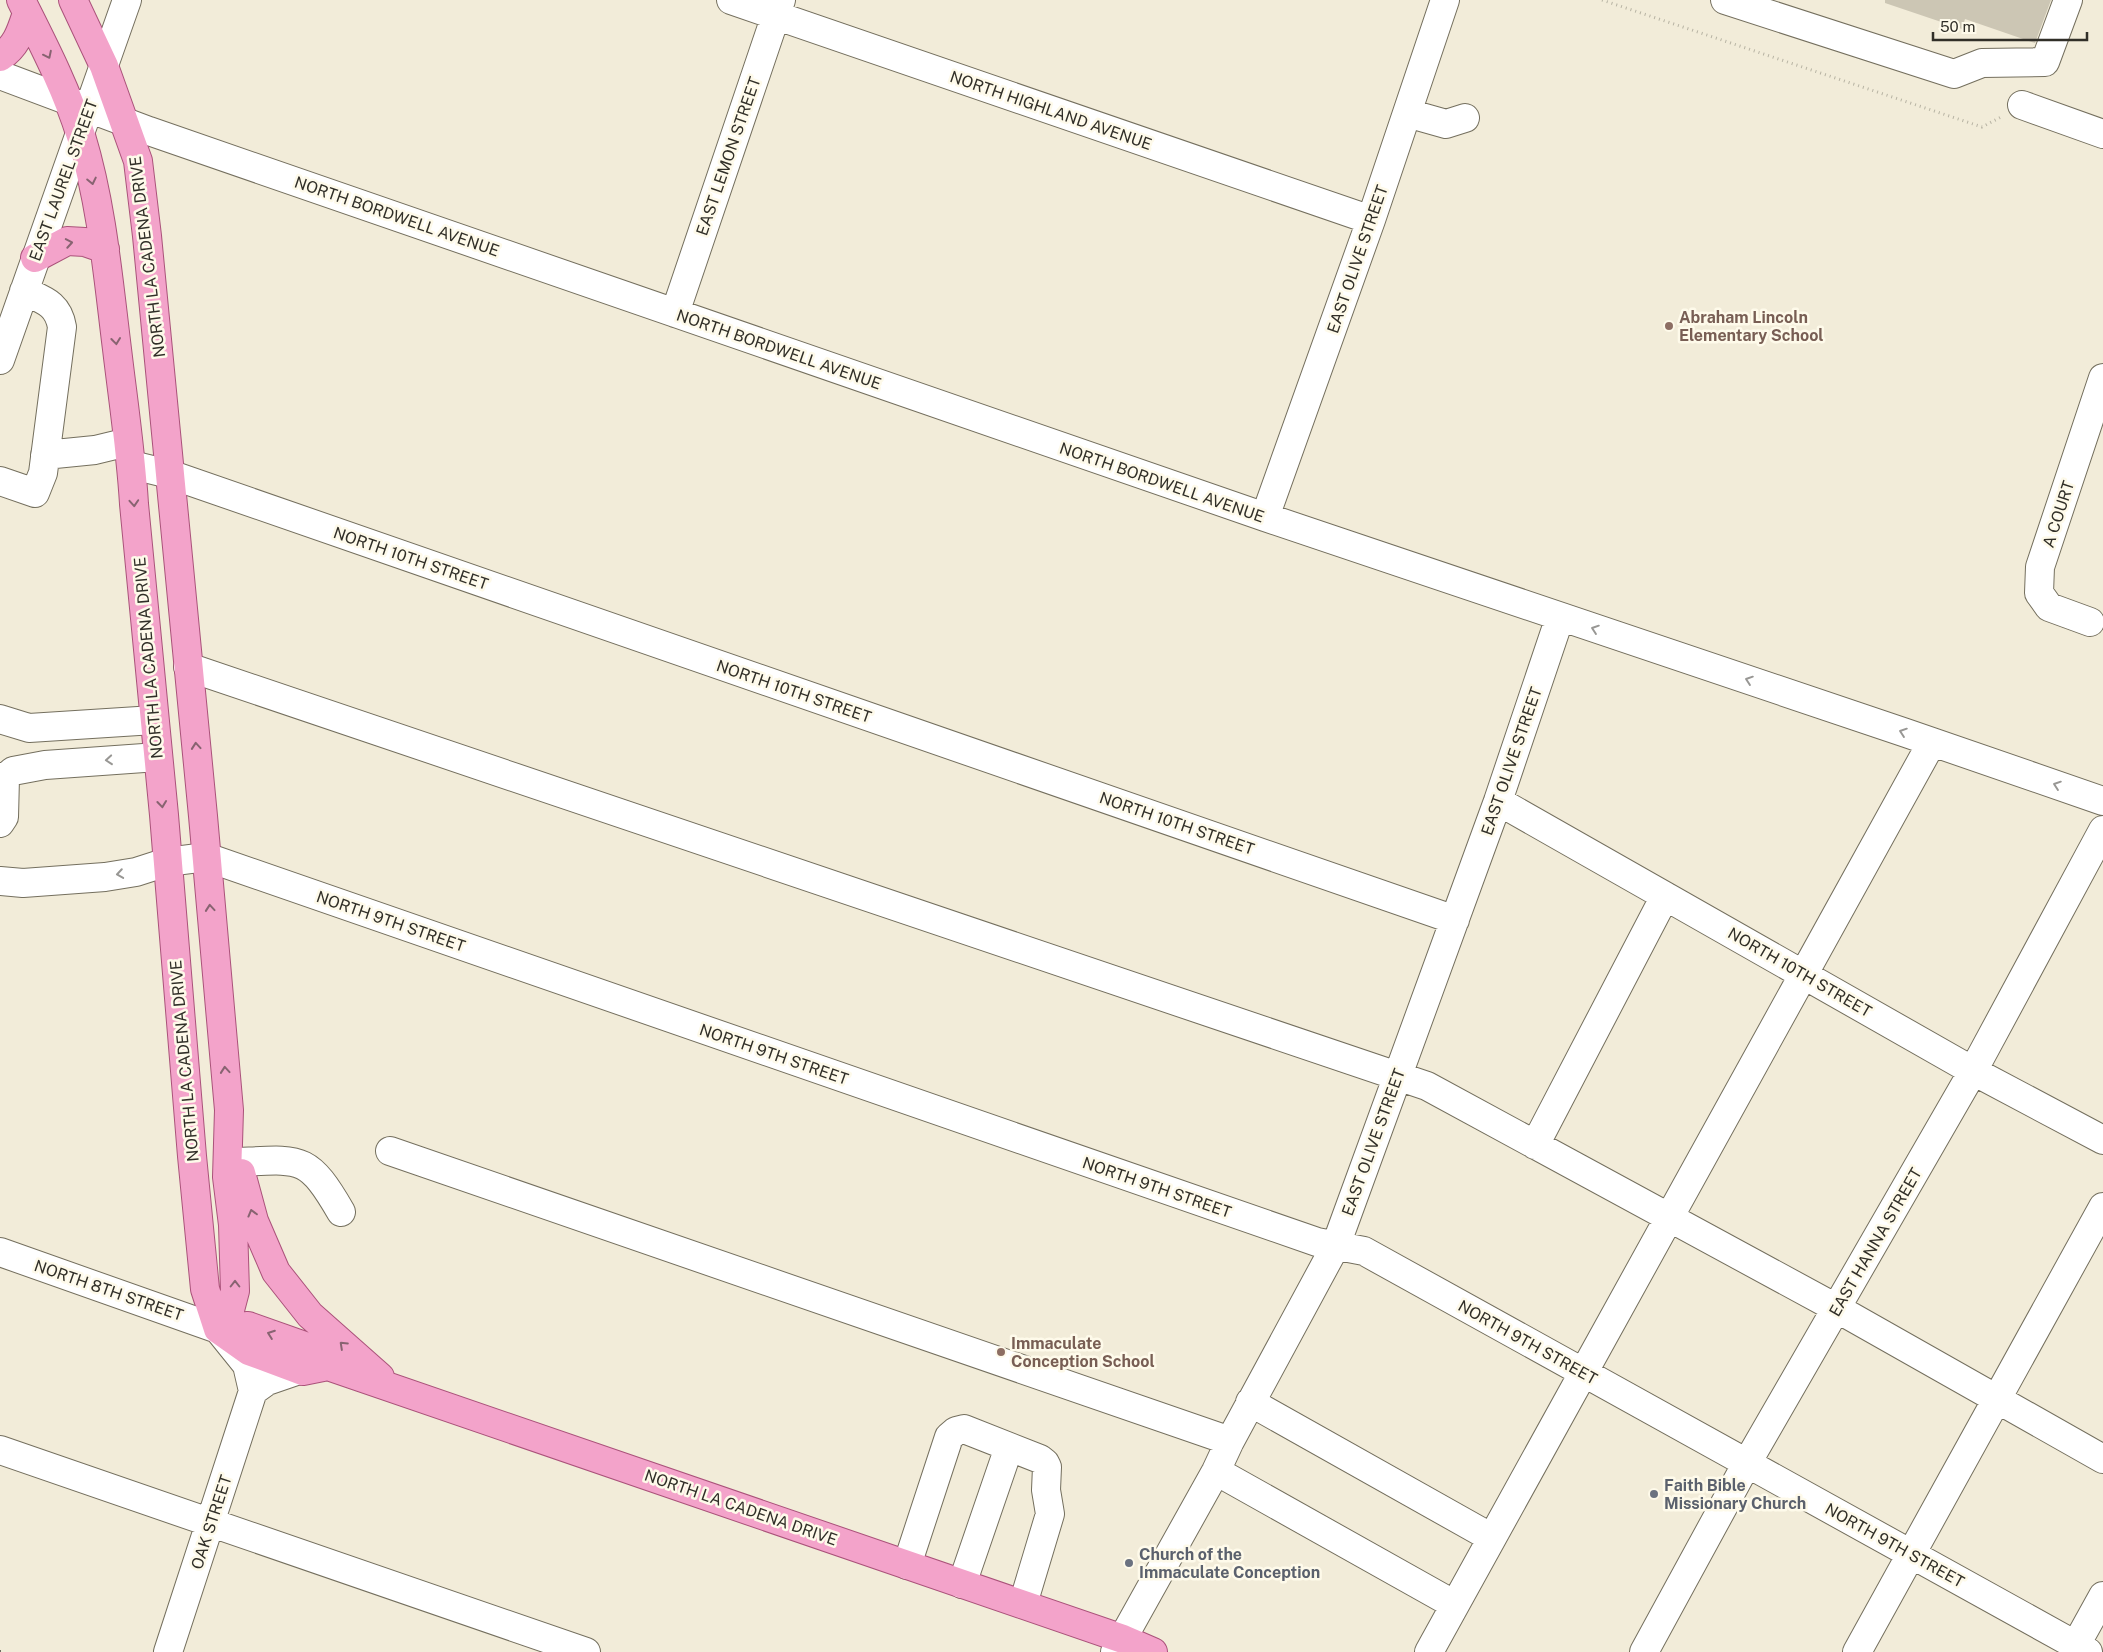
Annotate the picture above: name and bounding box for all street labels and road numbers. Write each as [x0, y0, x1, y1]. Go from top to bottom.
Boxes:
street label: NORTH HIGHLAND AVENUE [947, 67, 1154, 154]
street label: EAST LEMON STREET [692, 74, 765, 238]
street label: EAST LAUREL STREET [25, 96, 102, 264]
street label: NORTH LA CADENA DRIVE [126, 155, 169, 359]
street label: NORTH BORDWELL AVENUE [292, 172, 502, 260]
street label: EAST OLIVE STREET [1323, 182, 1392, 336]
street label: NORTH BORDWELL AVENUE [674, 305, 884, 393]
street label: NORTH BORDWELL AVENUE [1057, 438, 1267, 526]
street label: A COURT [2039, 478, 2078, 550]
street label: NORTH 10TH STREET [331, 523, 491, 594]
street label: NORTH LA CADENA DRIVE [130, 556, 167, 760]
street label: NORTH 10TH STREET [714, 656, 874, 727]
street label: EAST OLIVE STREET [1477, 684, 1546, 838]
street label: NORTH 10TH STREET [1097, 788, 1257, 859]
street label: NORTH 9TH STREET [314, 887, 468, 956]
street label: NORTH 10TH STREET [1725, 924, 1875, 1022]
street label: NORTH LA CADENA DRIVE [166, 959, 203, 1163]
street label: NORTH 9TH STREET [697, 1020, 851, 1089]
street label: EAST OLIVE STREET [1338, 1065, 1409, 1218]
street label: NORTH 9TH STREET [1080, 1153, 1234, 1222]
street label: EAST HANNA STREET [1825, 1164, 1926, 1320]
street label: NORTH 8TH STREET [32, 1256, 186, 1325]
street label: NORTH 9TH STREET [1455, 1296, 1601, 1389]
street label: NORTH LA CADENA DRIVE [642, 1466, 840, 1549]
street label: OAK STREET [187, 1472, 236, 1572]
street label: NORTH 9TH STREET [1822, 1499, 1968, 1592]

